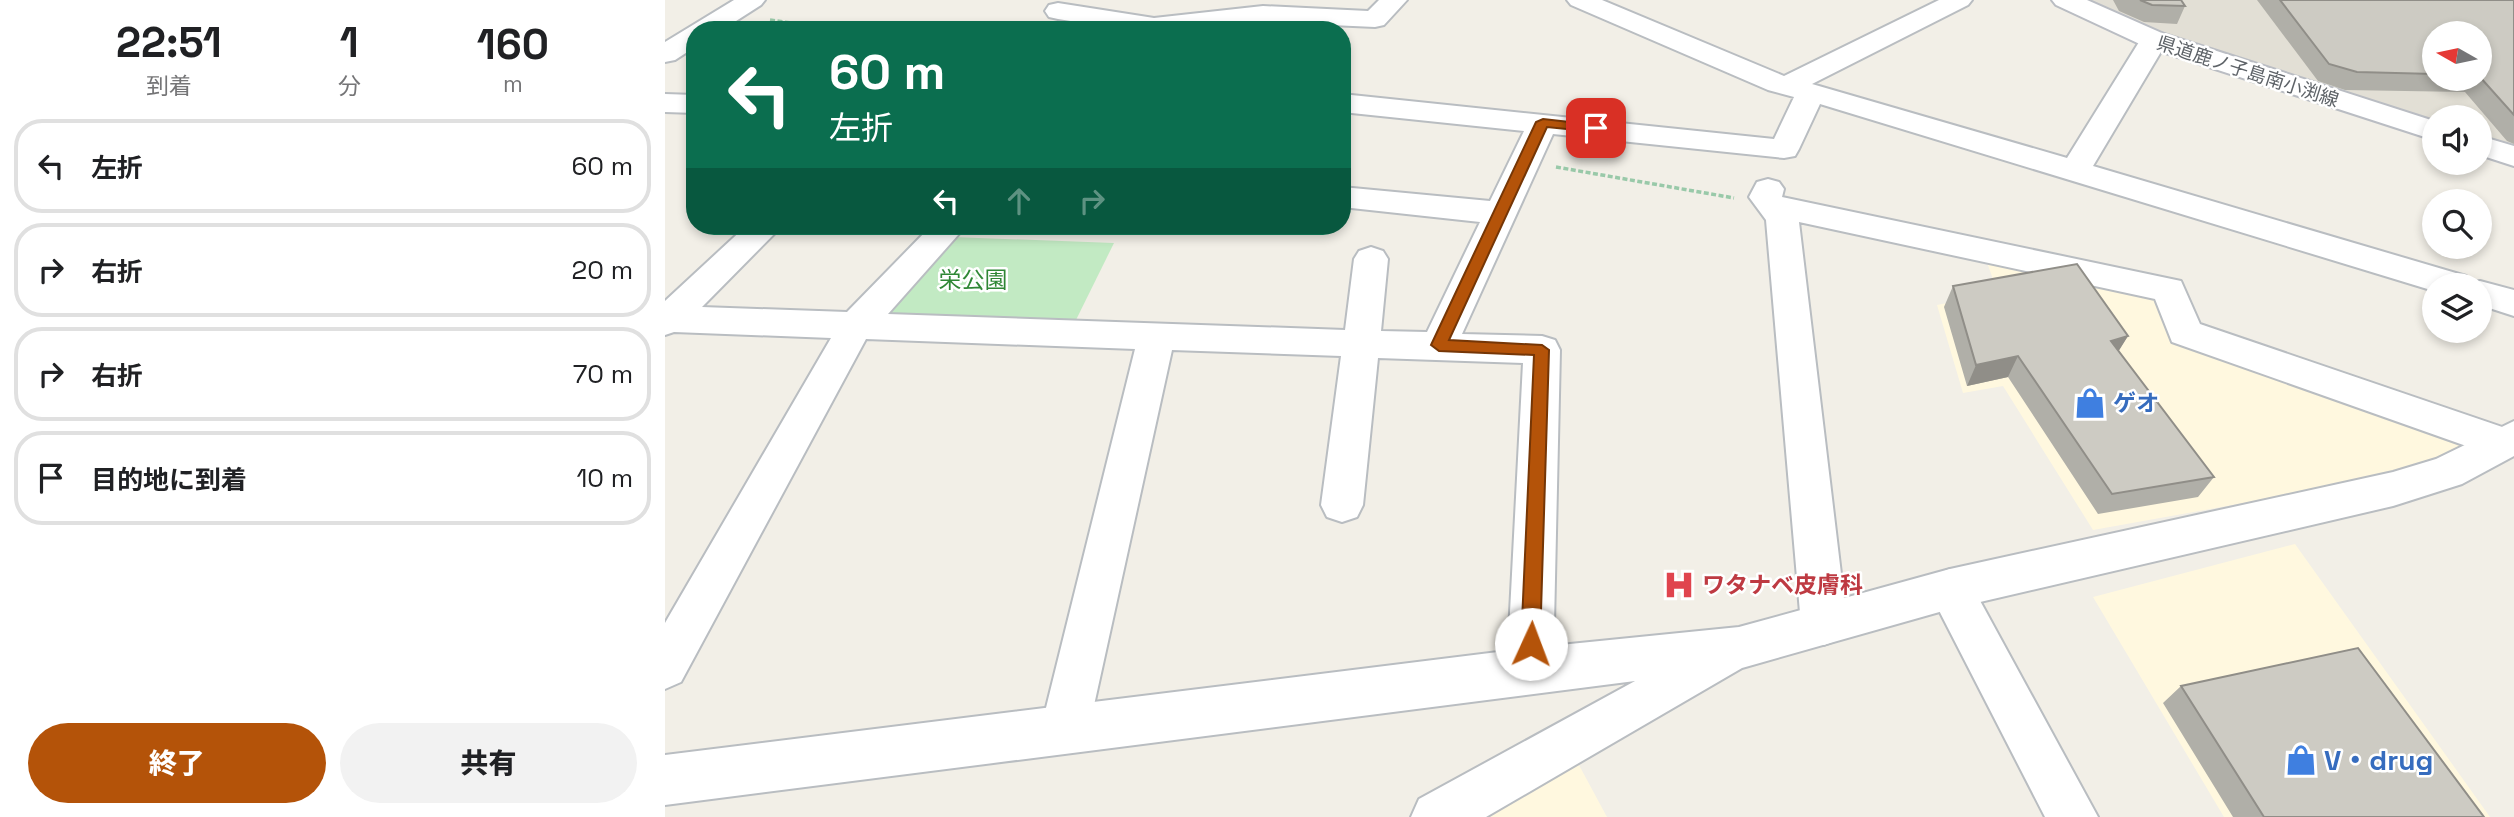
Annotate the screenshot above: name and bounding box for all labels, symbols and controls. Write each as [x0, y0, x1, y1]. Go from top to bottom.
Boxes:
text: 22:51 [116, 16, 222, 69]
text: 1 [340, 16, 359, 69]
text: 160 [477, 18, 549, 71]
north arrow [2422, 21, 2492, 91]
map controls [2422, 21, 2492, 343]
street label: 県道鹿ノ子島南小渕線 [2154, 30, 2342, 113]
text: 60 m [829, 41, 945, 103]
icon: left [714, 49, 805, 140]
text: m [503, 69, 523, 99]
text: 到着 [146, 71, 192, 101]
text: 分 [338, 71, 361, 101]
pin [1566, 98, 1626, 158]
button: sound [2422, 105, 2492, 175]
text: 左折 [829, 108, 893, 148]
icon: arrive [1577, 109, 1615, 147]
icon: left [32, 147, 70, 185]
text: 60 m [571, 149, 633, 183]
text: 左折 [91, 151, 143, 185]
icon: left [927, 182, 965, 220]
icon: ahead [1000, 182, 1038, 220]
icon: right [1073, 182, 1111, 220]
button: search [2422, 189, 2492, 259]
icon: right [32, 251, 70, 289]
text: 20 m [572, 253, 633, 287]
text: 右折 [91, 255, 143, 289]
park label: 栄公園 [939, 265, 1008, 295]
button: layers [2422, 273, 2492, 343]
icon: right [32, 355, 70, 393]
text: 70 m [573, 357, 633, 391]
text: 右折 [91, 359, 143, 393]
shop icon: ゲオ [2073, 386, 2107, 420]
place label: ゲオ [2113, 388, 2159, 418]
icon: arrive [32, 459, 70, 497]
text: 10 m [576, 461, 633, 495]
text: 目的地に到着 [91, 463, 247, 497]
hospital icon: ワタナベ皮膚科 [1662, 568, 1696, 602]
place label: ワタナベ皮膚科 [1702, 570, 1863, 600]
position arrow [1494, 607, 1568, 681]
button: 終了 [28, 723, 326, 803]
button: 共有 [340, 723, 637, 803]
place label: V・drug [2324, 742, 2433, 778]
shop icon: V・drug [2284, 743, 2318, 777]

